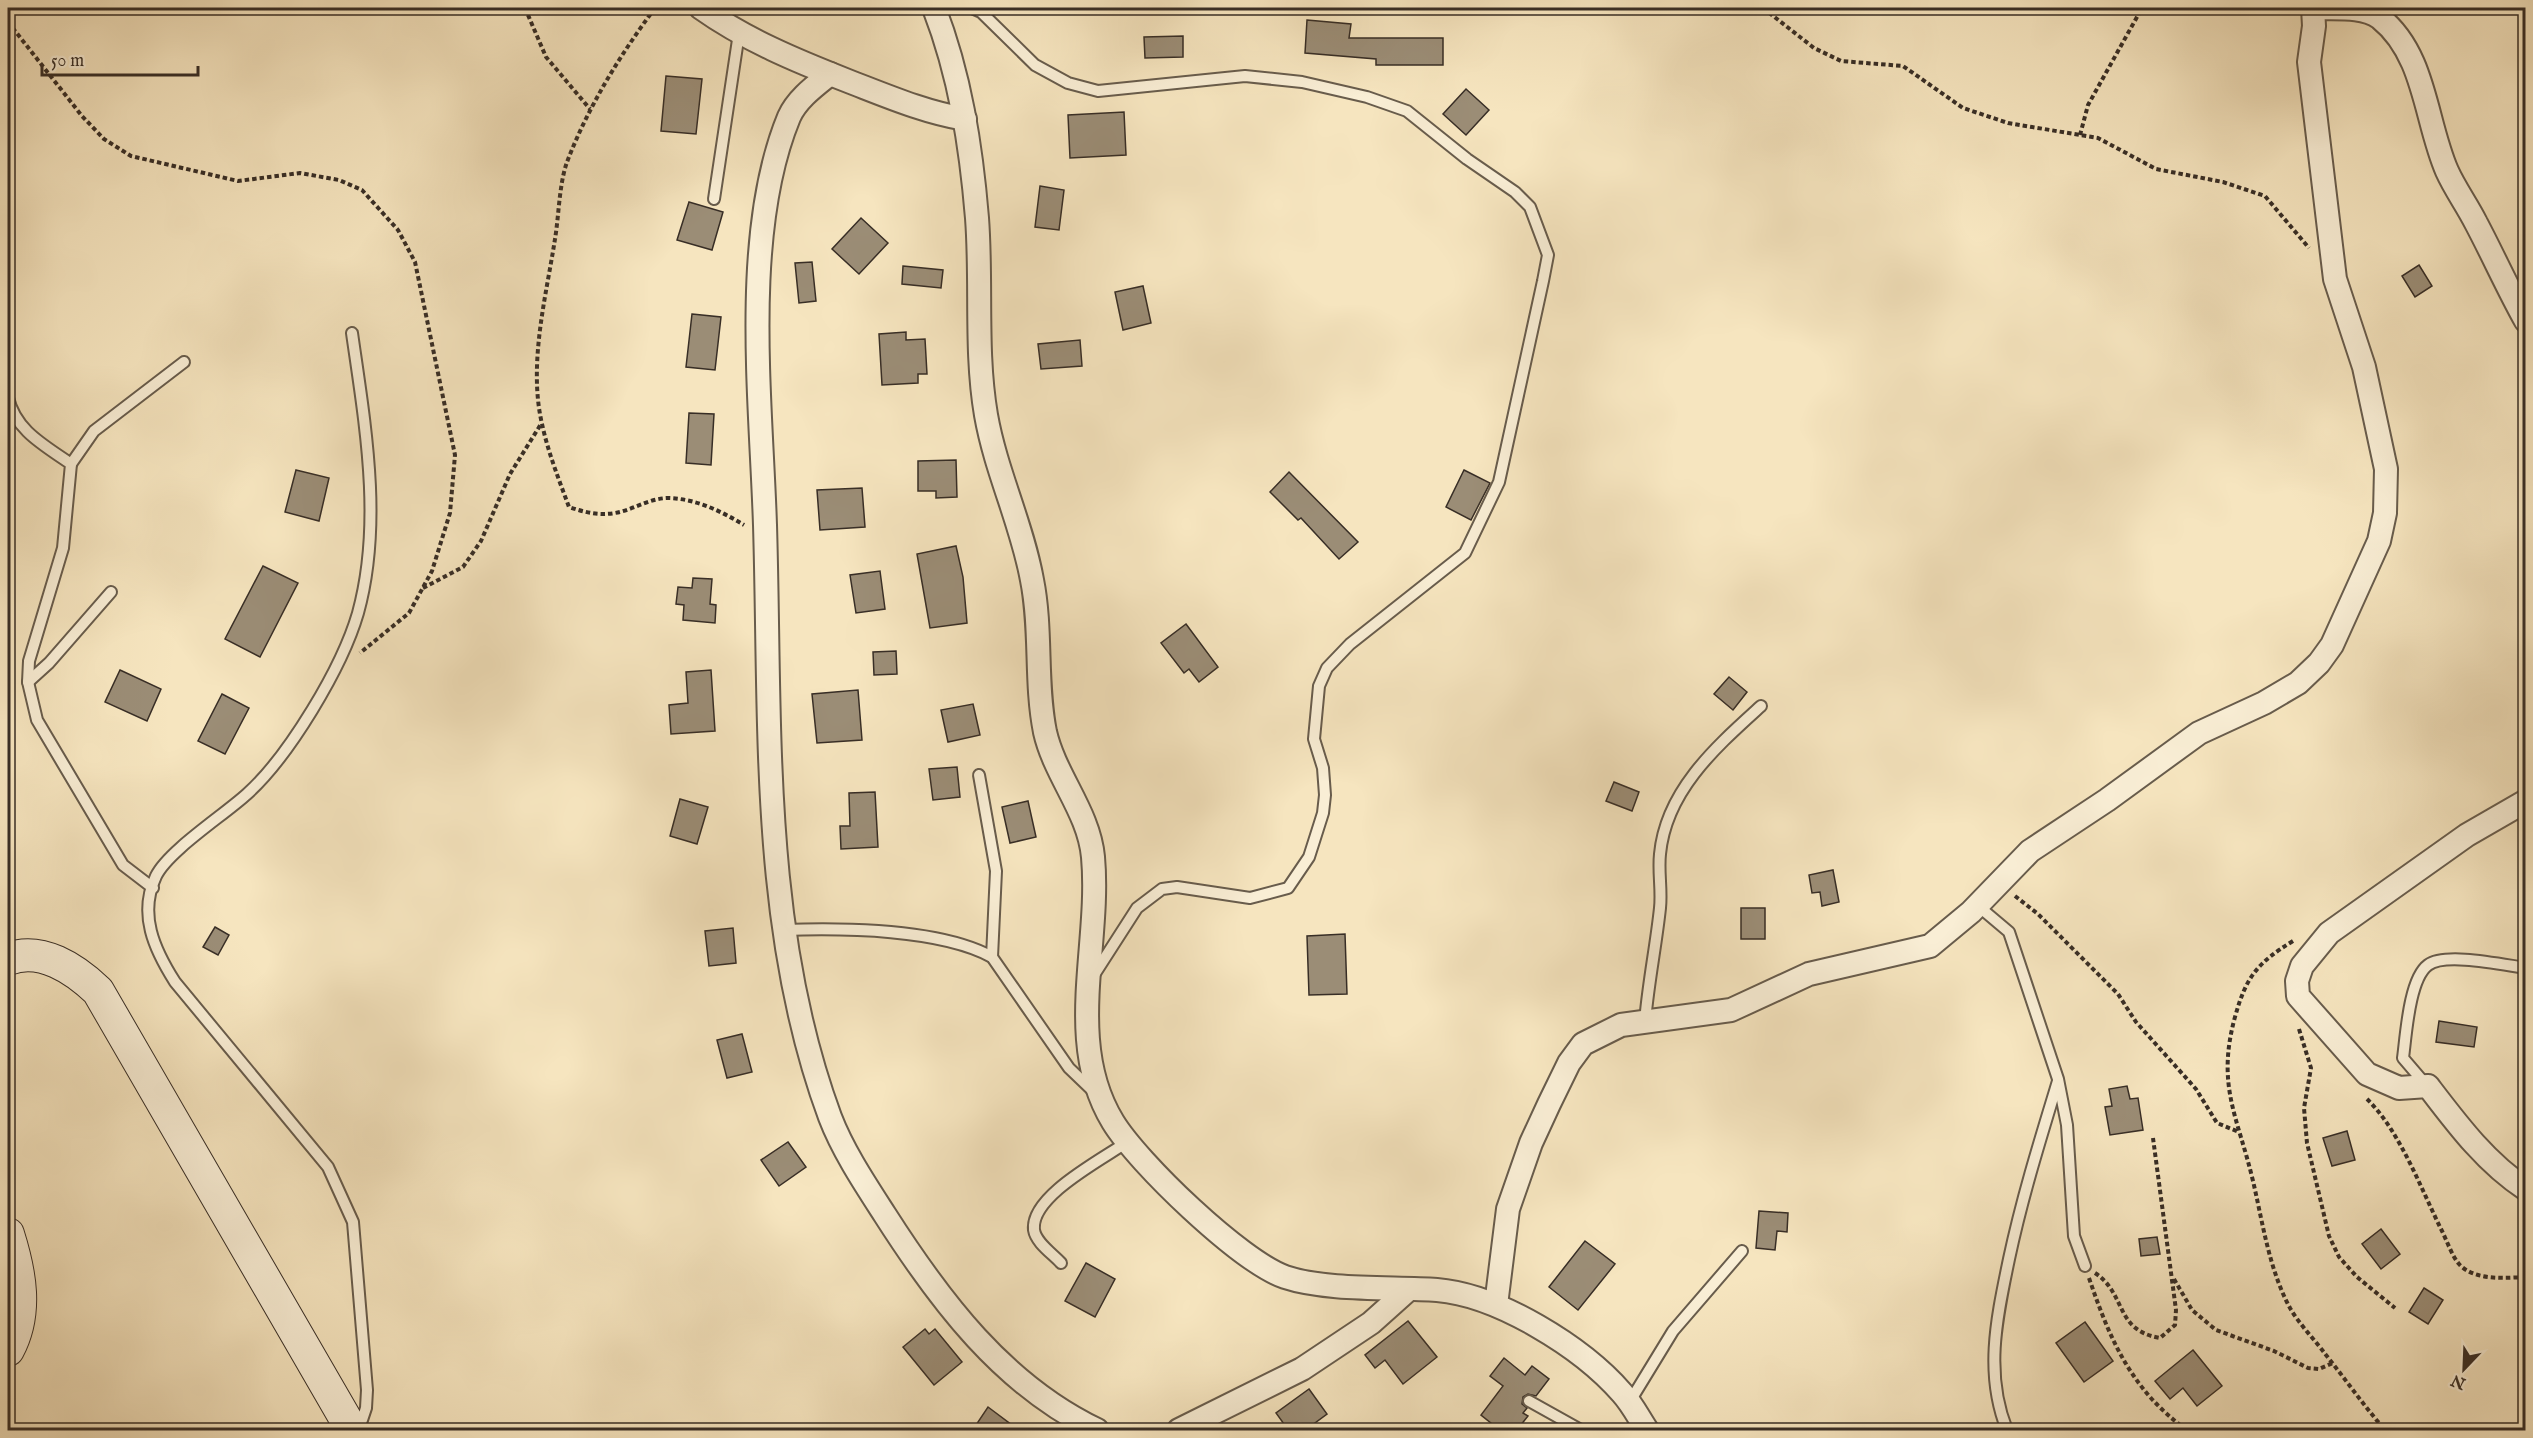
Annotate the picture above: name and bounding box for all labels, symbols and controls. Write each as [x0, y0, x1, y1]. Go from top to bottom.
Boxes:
scale bar [42, 39, 198, 77]
text: 50 m [51, 50, 84, 73]
north arrow [2434, 1339, 2494, 1399]
text: N [2448, 1369, 2470, 1393]

